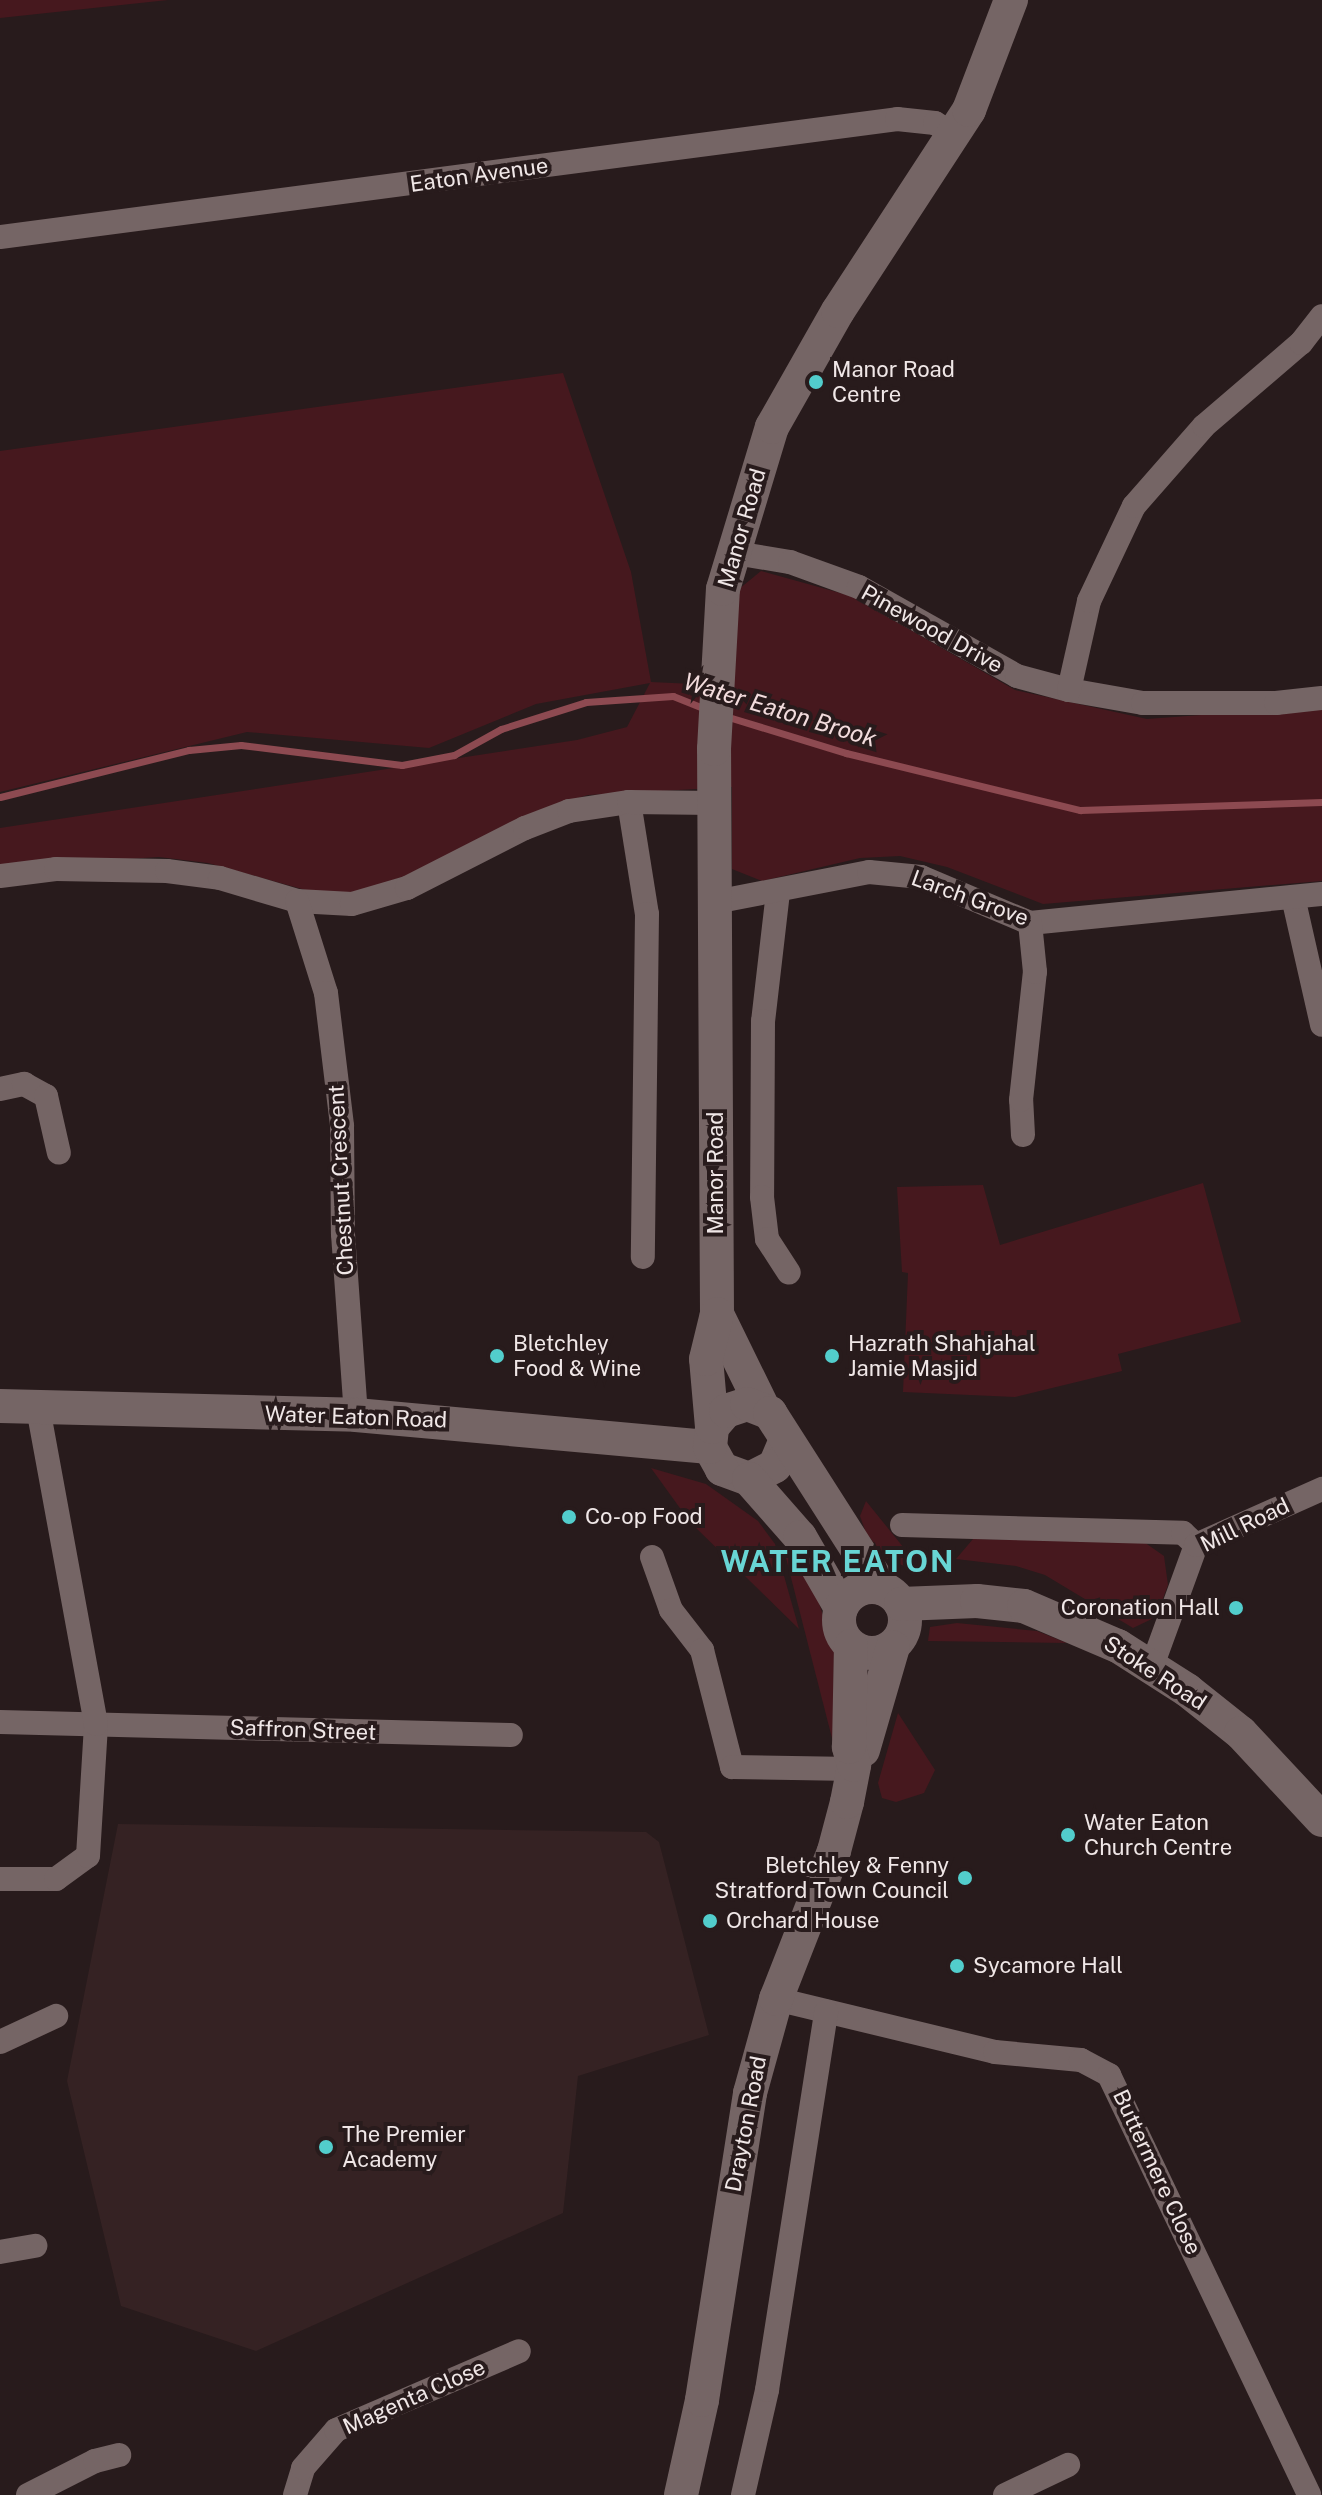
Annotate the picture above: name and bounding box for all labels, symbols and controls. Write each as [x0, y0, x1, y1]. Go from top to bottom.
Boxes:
street label: Eaton Avenue [408, 152, 550, 198]
place label: Manor Road Centre [832, 356, 955, 408]
marker: Manor Road Centre [807, 373, 825, 391]
street label: Manor Road [712, 465, 772, 591]
street label: Pinewood Drive [857, 579, 1007, 679]
water label: Water Eaton Brook [680, 667, 880, 753]
street label: Larch Grove [908, 865, 1032, 931]
street label: Chestnut Crescent [323, 1084, 359, 1276]
street label: Manor Road [703, 1112, 729, 1234]
place label: Bletchley Food & Wine [513, 1330, 642, 1382]
place label: Hazrath Shahjahal Jamie Masjid [848, 1330, 1036, 1382]
marker: Bletchley Food & Wine [488, 1347, 506, 1365]
marker: Hazrath Shahjahal Jamie Masjid [823, 1347, 841, 1365]
street label: Water Eaton Road [264, 1401, 448, 1433]
street label: Mill Road [1196, 1492, 1294, 1558]
place label: Co-op Food [585, 1504, 703, 1530]
marker: Co-op Food [560, 1508, 578, 1526]
district label: WATER EATON [720, 1543, 956, 1579]
place label: Coronation Hall [1061, 1595, 1220, 1621]
marker: Coronation Hall [1227, 1599, 1245, 1617]
street label: Stoke Road [1099, 1630, 1211, 1716]
street label: Saffron Street [229, 1714, 377, 1746]
place label: Water Eaton Church Centre [1084, 1809, 1232, 1860]
marker: Water Eaton Church Centre [1059, 1826, 1077, 1844]
place label: Bletchley & Fenny Stratford Town Council [714, 1852, 949, 1904]
marker: Bletchley & Fenny Stratford Town Council [956, 1869, 974, 1887]
place label: Orchard House [726, 1908, 879, 1934]
marker: Orchard House [701, 1912, 719, 1930]
place label: Sycamore Hall [973, 1953, 1123, 1979]
marker: Sycamore Hall [948, 1957, 966, 1975]
street label: Drayton Road [720, 2054, 772, 2194]
street label: Buttermere Close [1107, 2085, 1207, 2259]
place label: The Premier Academy [342, 2121, 466, 2172]
marker: The Premier Academy [317, 2138, 335, 2156]
street label: Magenta Close [339, 2354, 489, 2440]

